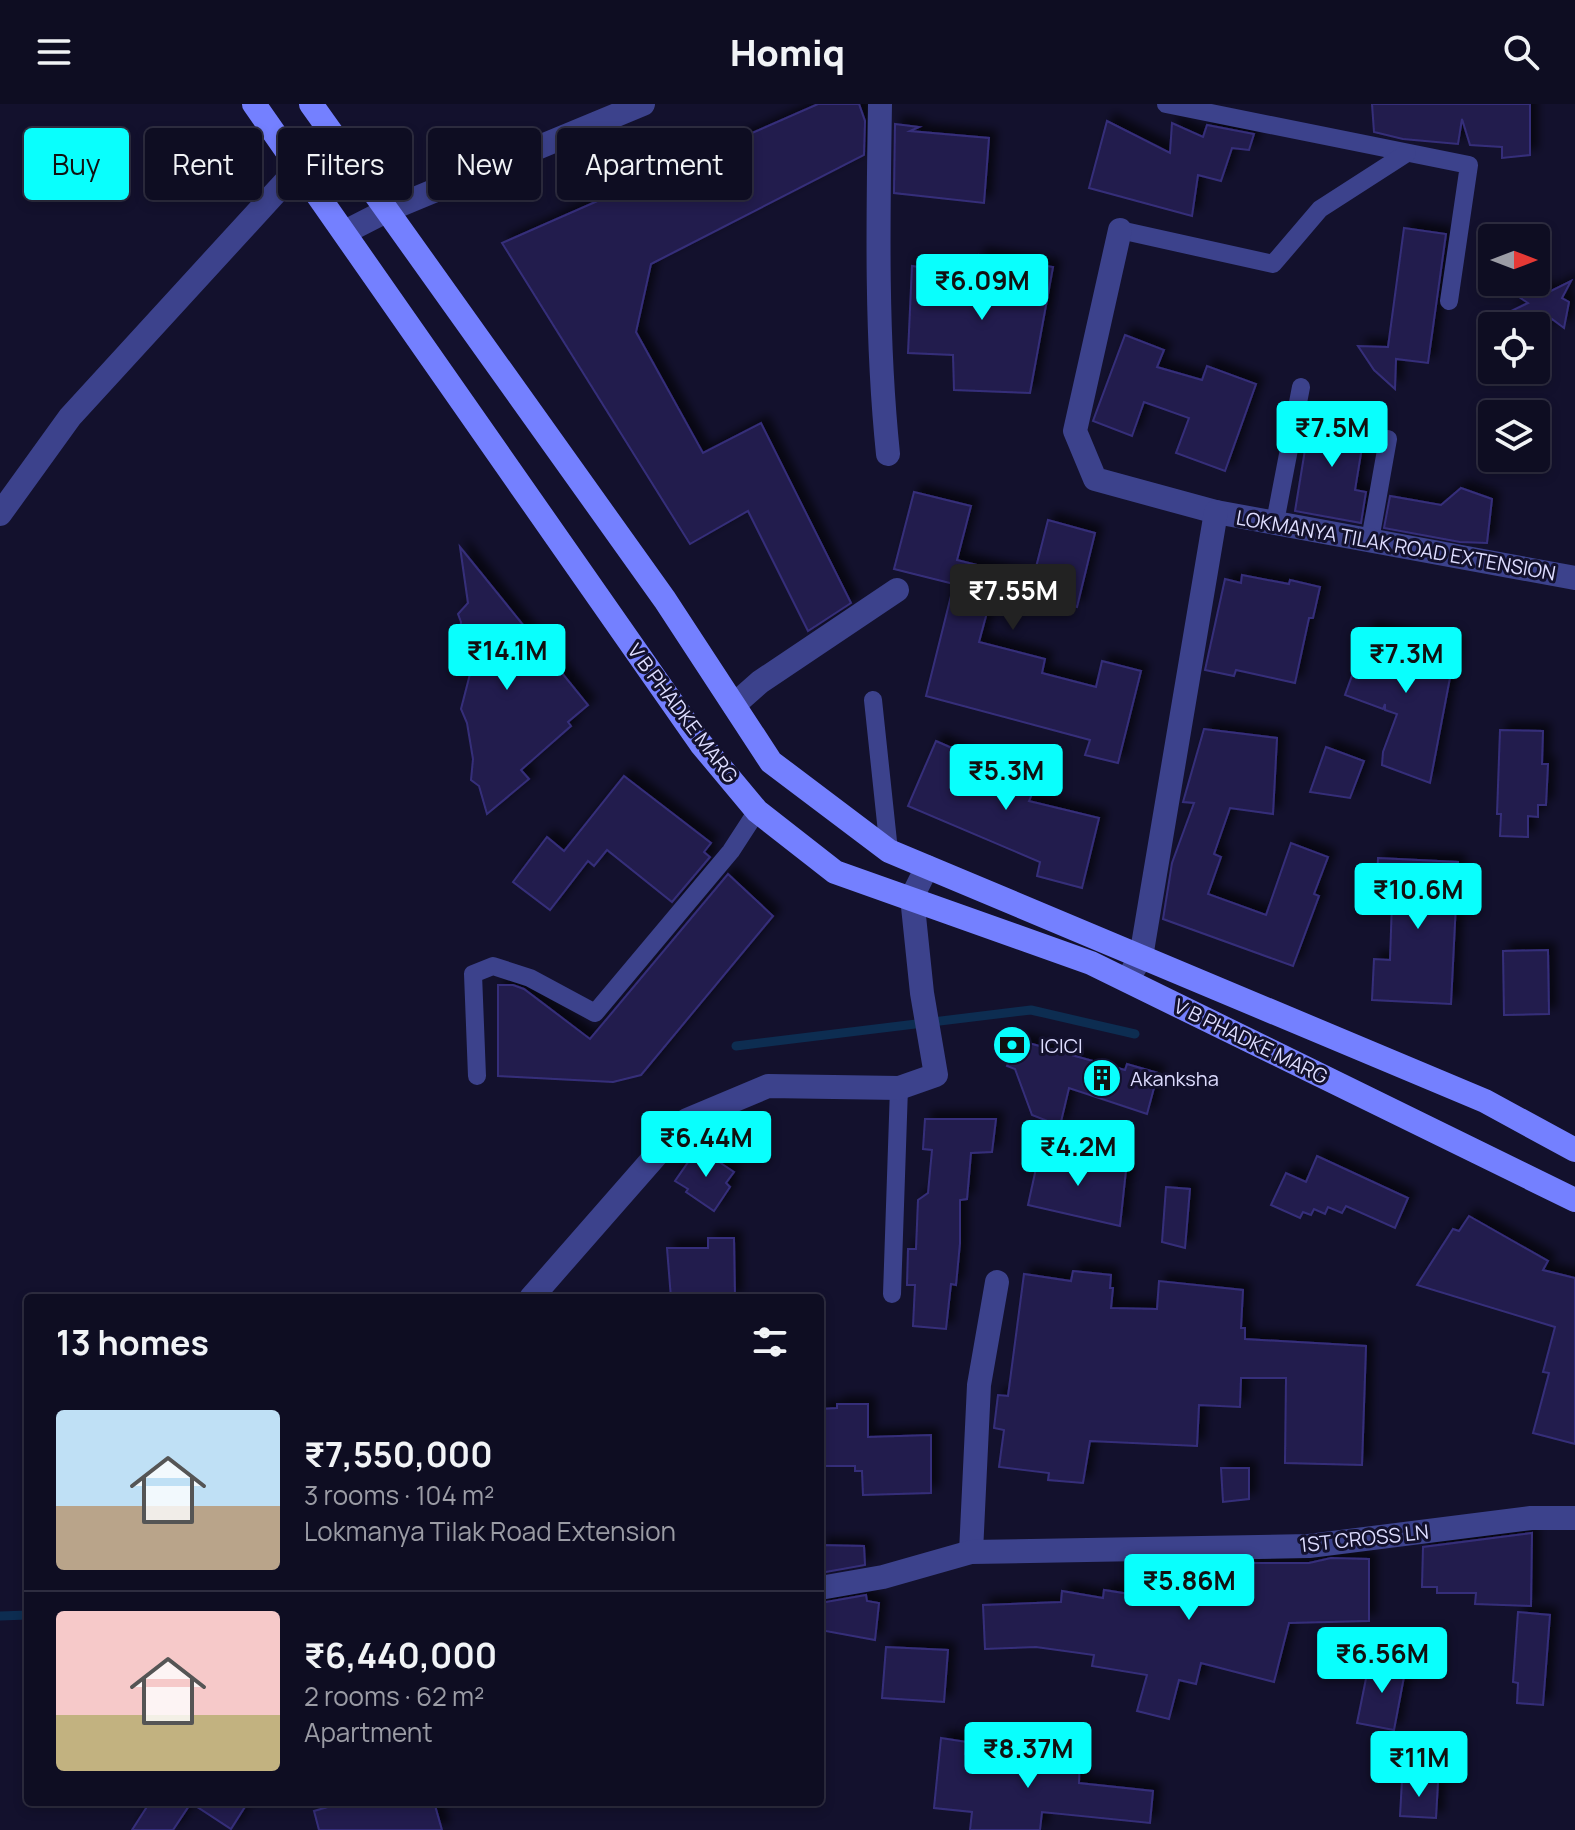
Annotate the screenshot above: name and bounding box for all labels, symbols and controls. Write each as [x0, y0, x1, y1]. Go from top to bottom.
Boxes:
text: Homiq [730, 28, 845, 77]
icon: menu [32, 30, 76, 74]
icon: search [1499, 30, 1543, 74]
chip: Buy [24, 128, 129, 200]
chip: Rent [145, 128, 262, 200]
chip: Filters [278, 128, 412, 200]
chip: New [428, 128, 541, 200]
chip: Apartment [557, 128, 752, 200]
north arrow [1478, 224, 1550, 296]
map controls [1478, 224, 1550, 472]
pin: ₹6.09M [917, 254, 1047, 322]
text: ₹6.09M [934, 262, 1030, 298]
button: locate [1478, 312, 1550, 384]
button: layers [1478, 400, 1550, 472]
pin: ₹7.5M [1276, 401, 1388, 469]
text: ₹7.5M [1295, 409, 1369, 445]
street label: LOKMANYA TILAK ROAD EXTENSION [1234, 504, 1558, 586]
pin: ₹7.55M [948, 564, 1078, 632]
text: ₹7.55M [968, 572, 1058, 608]
pin: ₹14.1M [442, 624, 572, 692]
pin: ₹7.3M [1350, 627, 1462, 695]
text: ₹14.1M [466, 632, 548, 668]
text: ₹7.3M [1369, 635, 1443, 671]
street label: V B PHADKE MARG [622, 638, 744, 788]
pin: ₹5.3M [950, 744, 1062, 812]
text: ₹5.3M [968, 752, 1044, 788]
pin: ₹10.6M [1353, 863, 1483, 931]
text: ₹10.6M [1373, 871, 1463, 907]
street label: V B PHADKE MARG [1170, 992, 1332, 1090]
bank icon: ICICI [991, 1024, 1033, 1066]
place label: ICICI [1040, 1032, 1083, 1059]
building icon: Akanksha [1081, 1057, 1123, 1099]
place label: Akanksha [1130, 1065, 1219, 1092]
pin: ₹6.44M [641, 1111, 771, 1179]
text: ₹6.44M [659, 1119, 753, 1155]
pin: ₹4.2M [1022, 1120, 1134, 1188]
text: ₹4.2M [1040, 1128, 1116, 1164]
text: 13 homes [56, 1319, 209, 1365]
icon: filters [748, 1320, 792, 1364]
text: ₹7,550,000 [304, 1431, 493, 1477]
icon: home [120, 1442, 216, 1538]
text: 3 rooms · 104 m² [304, 1477, 494, 1513]
text: Lokmanya Tilak Road Extension [304, 1513, 676, 1549]
street label: 1ST CROSS LN [1298, 1518, 1430, 1558]
pin: ₹5.86M [1124, 1554, 1254, 1622]
text: ₹5.86M [1142, 1562, 1236, 1598]
pin: ₹6.56M [1317, 1627, 1447, 1695]
text: ₹6,440,000 [304, 1632, 497, 1678]
text: ₹6.56M [1335, 1635, 1429, 1671]
icon: home [120, 1643, 216, 1739]
text: 2 rooms · 62 m² [304, 1678, 484, 1714]
text: Apartment [304, 1714, 433, 1750]
pin: ₹8.37M [963, 1722, 1093, 1790]
text: ₹8.37M [982, 1730, 1074, 1766]
pin: ₹11M [1372, 1731, 1466, 1799]
text: ₹11M [1388, 1739, 1450, 1775]

